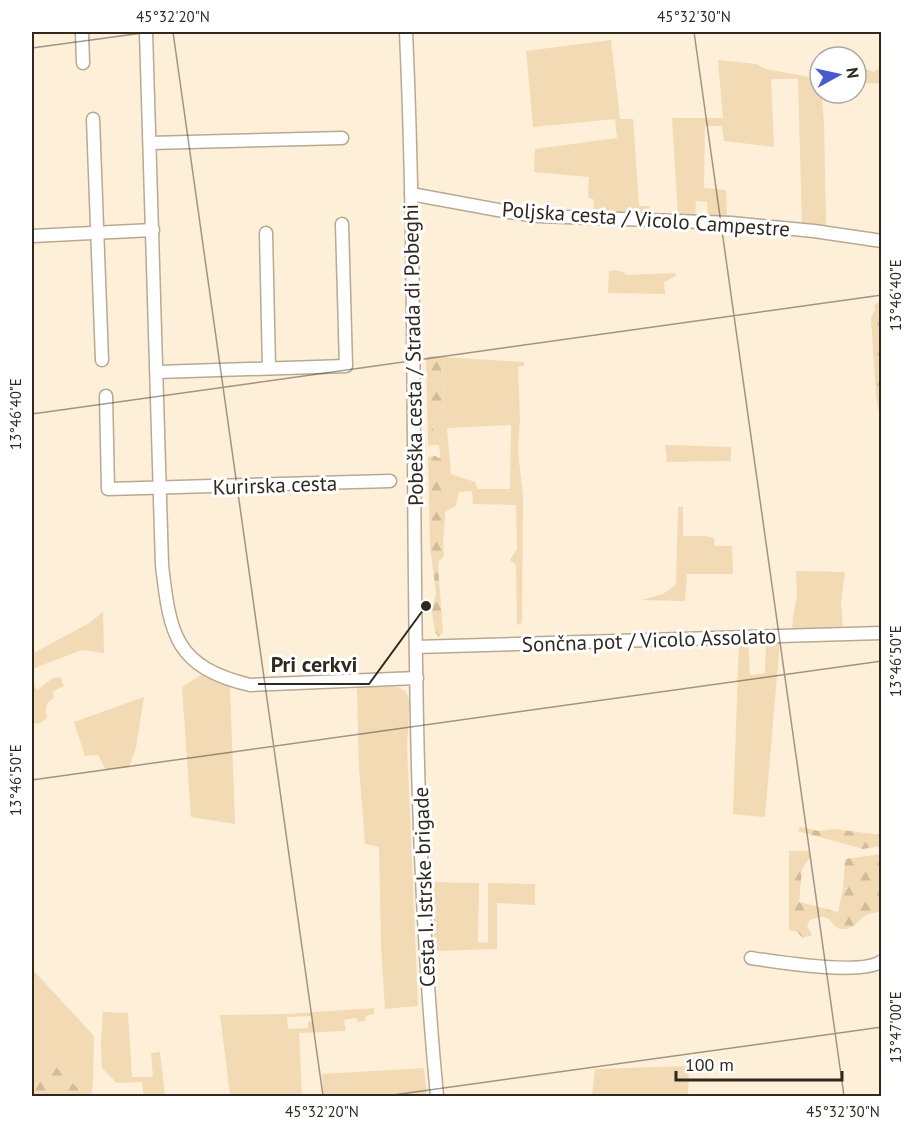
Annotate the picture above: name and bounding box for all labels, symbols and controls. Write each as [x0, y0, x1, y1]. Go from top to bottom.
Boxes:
text: 45°32'20"N [136, 7, 210, 26]
text: 45°32'30"N [657, 7, 731, 26]
north arrow [808, 45, 868, 105]
text: N [842, 66, 863, 80]
street label: Poljska cesta / Vicolo Campestre [501, 195, 791, 243]
street label: Pobeška cesta / Strada di Pobeghi [397, 204, 429, 506]
text: 13°46'40"E [886, 259, 905, 331]
text: 13°46'40"E [6, 378, 25, 450]
street label: Kurirska cesta [212, 469, 338, 501]
street label: Sončna pot / Vicolo Assolato [521, 622, 777, 658]
text: 13°46'50"E [886, 625, 905, 697]
callout: Pri cerkvi [258, 644, 369, 684]
text: Pri cerkvi [271, 650, 357, 678]
text: 13°46'50"E [6, 744, 25, 816]
street label: Cesta I. Istrske brigade [407, 786, 441, 988]
text: 13°47'00"E [886, 991, 905, 1063]
scale bar [676, 1044, 842, 1082]
text: 100 m [685, 1053, 734, 1076]
text: 45°32'20"N [285, 1102, 359, 1121]
text: 45°32'30"N [806, 1102, 880, 1121]

